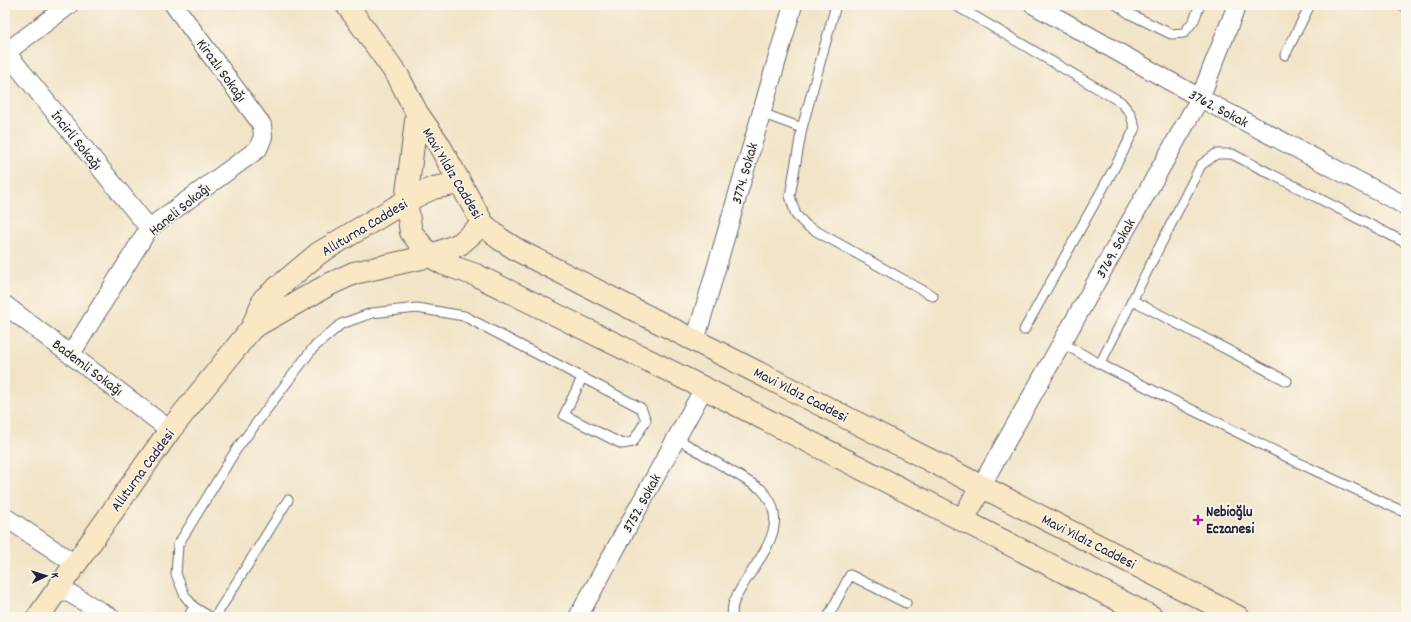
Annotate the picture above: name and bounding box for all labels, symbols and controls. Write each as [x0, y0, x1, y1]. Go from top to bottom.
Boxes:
street label: Kirazlı Sokağı [190, 35, 251, 108]
street label: 3762. Sokak [1184, 85, 1252, 135]
street label: İncirli Sokağı [45, 107, 106, 176]
street label: Mavi Yıldız Caddesi [415, 124, 487, 224]
street label: 3774. Sokak [727, 140, 765, 207]
street label: Haneli Sokağı [145, 179, 216, 242]
street label: Allıturna Caddesi [318, 194, 413, 263]
street label: 3769. Sokak [1091, 215, 1142, 283]
street label: Bademli Sokağı [47, 335, 127, 403]
street label: Mavi Yıldız Caddesi [749, 363, 851, 429]
street label: Allıturna Caddesi [106, 425, 181, 517]
street label: 3752. Sokak [618, 470, 668, 537]
place label: Nebioğlu Eczanesi [1206, 502, 1254, 541]
street label: Mavi Yıldız Caddesi [1037, 510, 1139, 576]
marker: Nebioğlu Eczanesi [1193, 515, 1203, 525]
north arrow [26, 556, 66, 596]
text: K [46, 572, 62, 579]

